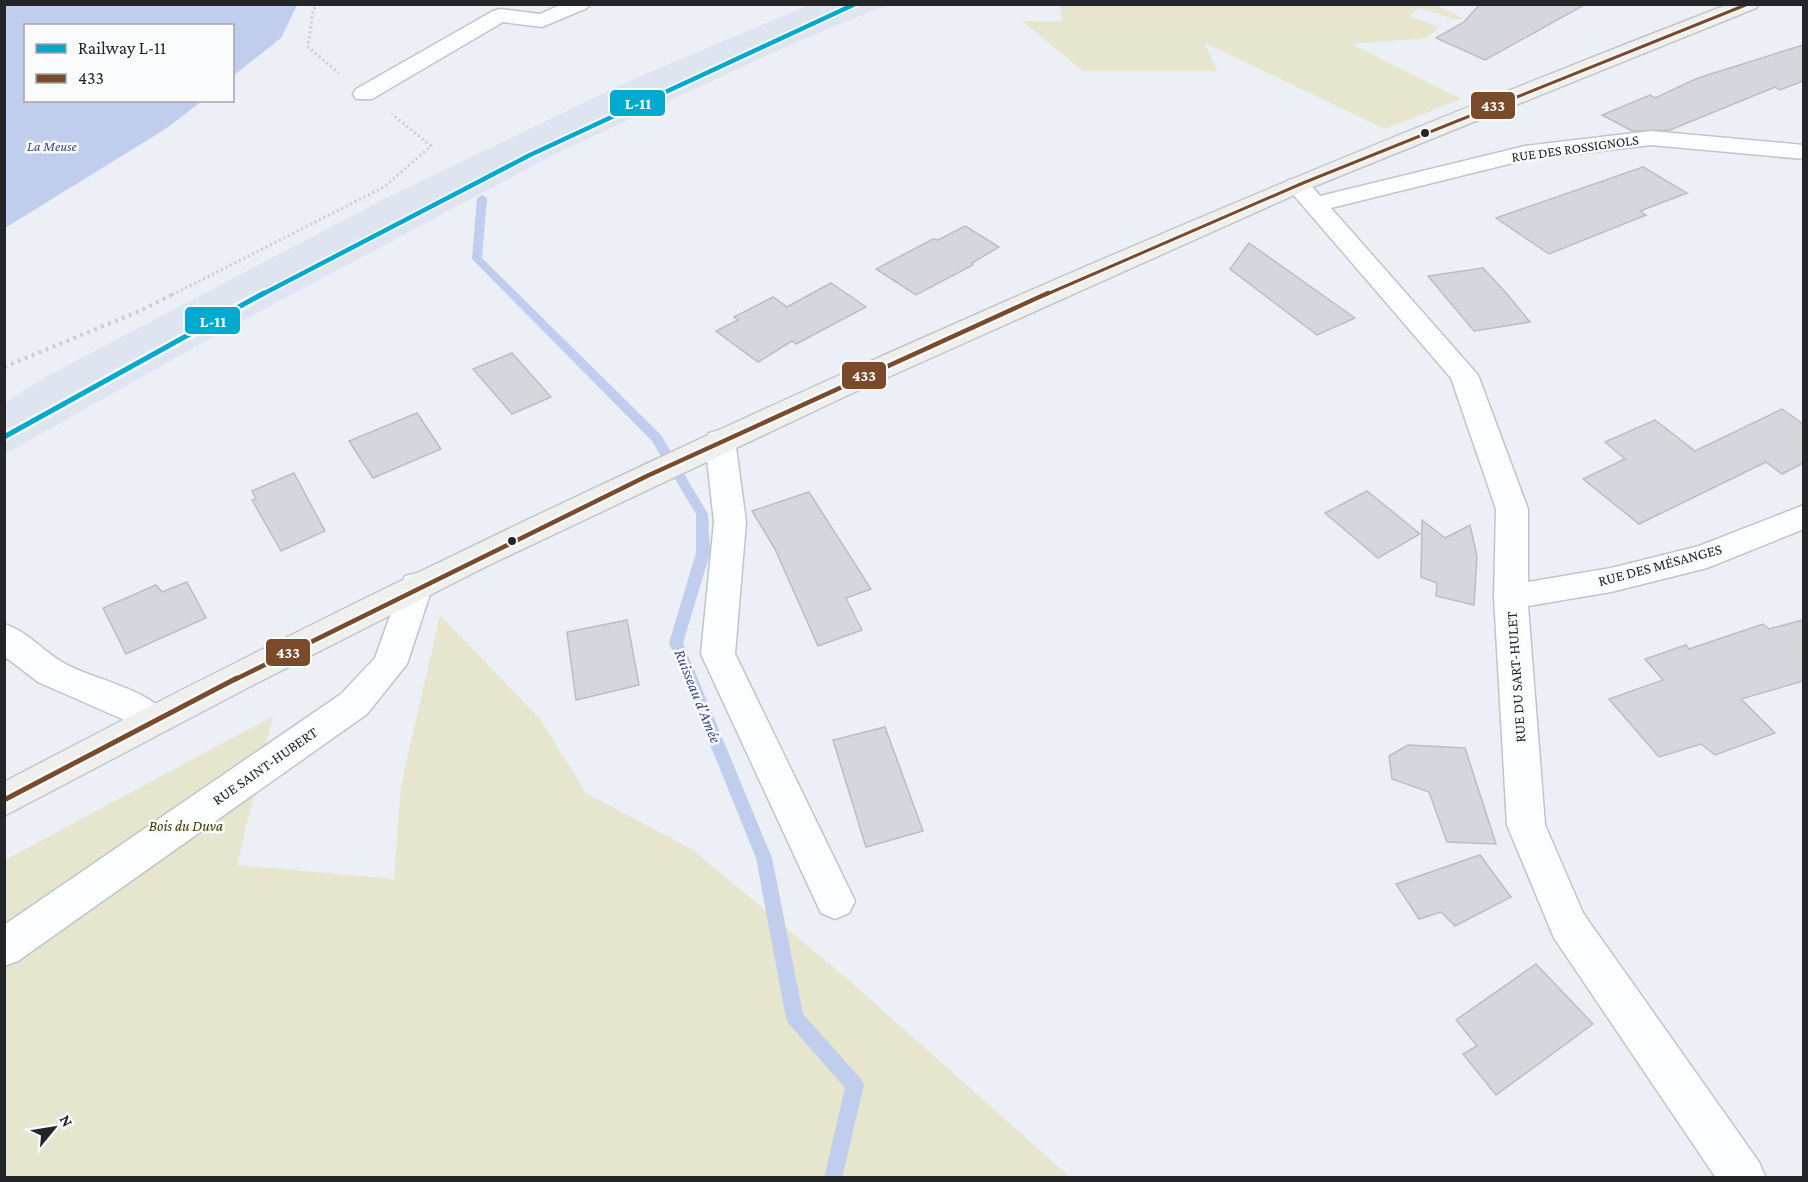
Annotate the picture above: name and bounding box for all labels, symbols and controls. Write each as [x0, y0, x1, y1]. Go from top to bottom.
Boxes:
legend [24, 24, 234, 102]
text: Railway L-11 [78, 38, 166, 58]
text: 433 [78, 68, 104, 88]
line badge: L-11 [609, 89, 666, 117]
line badge: 433 [1470, 91, 1516, 120]
text: L-11 [625, 95, 651, 112]
text: 433 [1481, 97, 1505, 114]
unlabelled marker [1419, 127, 1431, 139]
street label: RUE DES ROSSIGNOLS [1510, 131, 1640, 165]
water label: La Meuse [27, 138, 78, 154]
line badge: L-11 [184, 306, 241, 335]
text: L-11 [200, 313, 226, 330]
line badge: 433 [841, 361, 887, 390]
text: 433 [852, 367, 876, 384]
unlabelled marker [506, 535, 518, 547]
street label: RUE DES MÉSANGES [1596, 541, 1724, 589]
street label: RUE DU SART-HULET [1503, 611, 1529, 743]
line badge: 433 [265, 638, 311, 667]
text: 433 [276, 644, 300, 661]
water label: Ruisseau d'Amée [671, 647, 725, 745]
street label: RUE SAINT-HUBERT [210, 724, 320, 808]
park label: Bois du Duva [149, 818, 223, 834]
north arrow [24, 1098, 84, 1158]
text: N [56, 1112, 77, 1130]

